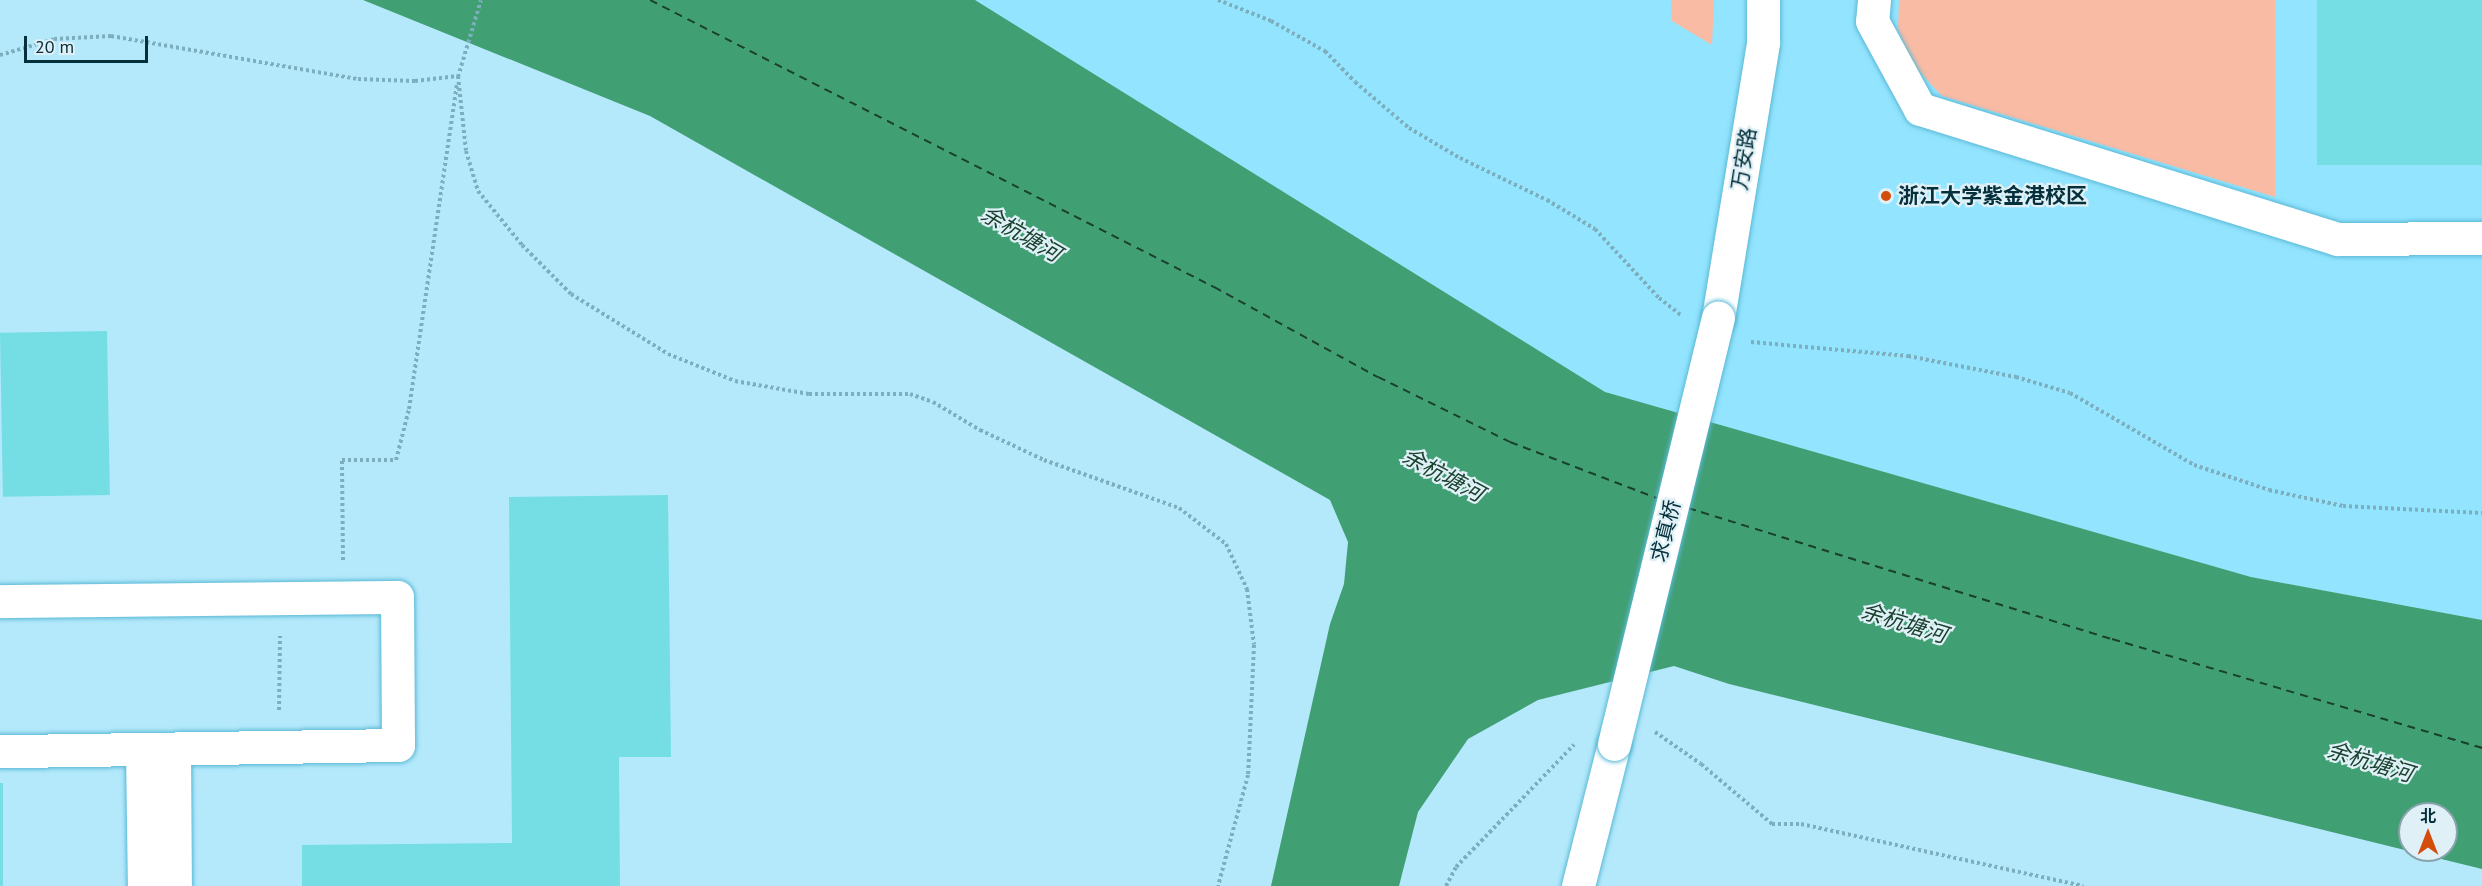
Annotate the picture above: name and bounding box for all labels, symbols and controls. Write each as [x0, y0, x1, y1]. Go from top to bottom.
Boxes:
scale bar [27, 24, 152, 62]
text: 20 m [35, 35, 74, 58]
street label: 万安路 [1727, 126, 1761, 192]
place label: 浙江大学紫金港校区 [1898, 183, 2087, 209]
marker: 浙江大学紫金港校区 [1879, 189, 1893, 203]
water label: 余杭塘河 [976, 201, 1066, 267]
water label: 余杭塘河 [1398, 443, 1488, 507]
street label: 求真桥 [1646, 497, 1686, 565]
water label: 余杭塘河 [1858, 598, 1950, 648]
water label: 余杭塘河 [2324, 737, 2416, 787]
north arrow [2398, 802, 2458, 862]
text: 北 [2420, 806, 2436, 826]

